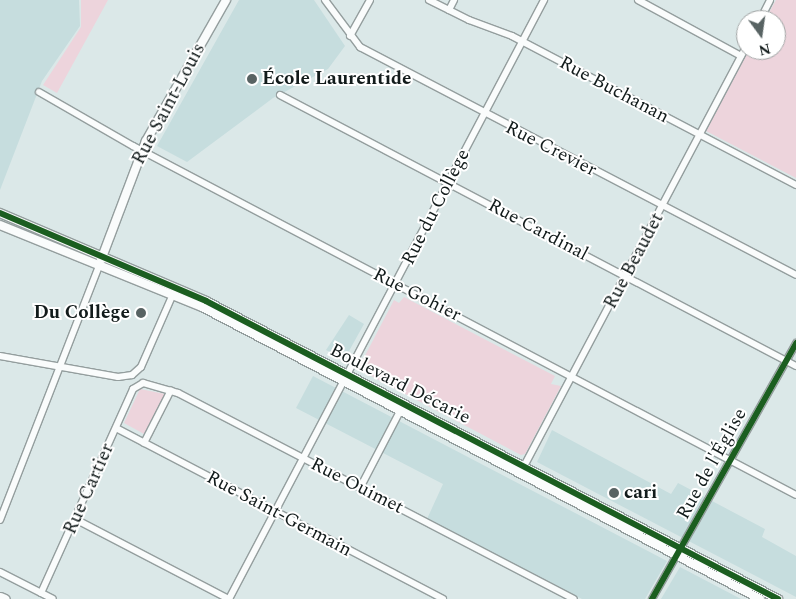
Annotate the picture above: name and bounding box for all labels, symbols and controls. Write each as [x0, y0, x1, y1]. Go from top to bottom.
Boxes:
north arrow [736, 10, 786, 60]
text: N [756, 37, 773, 61]
street label: Rue Saint-Louis [127, 39, 211, 169]
street label: Rue Buchanan [555, 52, 673, 128]
place label: École Laurentide [262, 68, 412, 90]
marker: École Laurentide [246, 73, 258, 85]
street label: Rue Crevier [501, 116, 601, 182]
street label: Rue du Collège [397, 145, 475, 269]
street label: Rue Cardinal [484, 194, 592, 266]
street label: Rue Beaudet [599, 209, 669, 313]
street label: Rue Gohier [369, 263, 465, 327]
place label: Du Collège [33, 302, 130, 324]
marker: Du Collège [134, 306, 148, 320]
street label: Boulevard Décarie [326, 339, 474, 429]
street label: Rue de l'Église [672, 404, 752, 524]
street label: Rue Cartier [59, 440, 119, 538]
street label: Rue Ouimet [307, 453, 407, 519]
street label: Rue Saint-Germain [202, 466, 356, 562]
place label: cari [624, 482, 657, 504]
marker: cari [608, 487, 620, 499]

